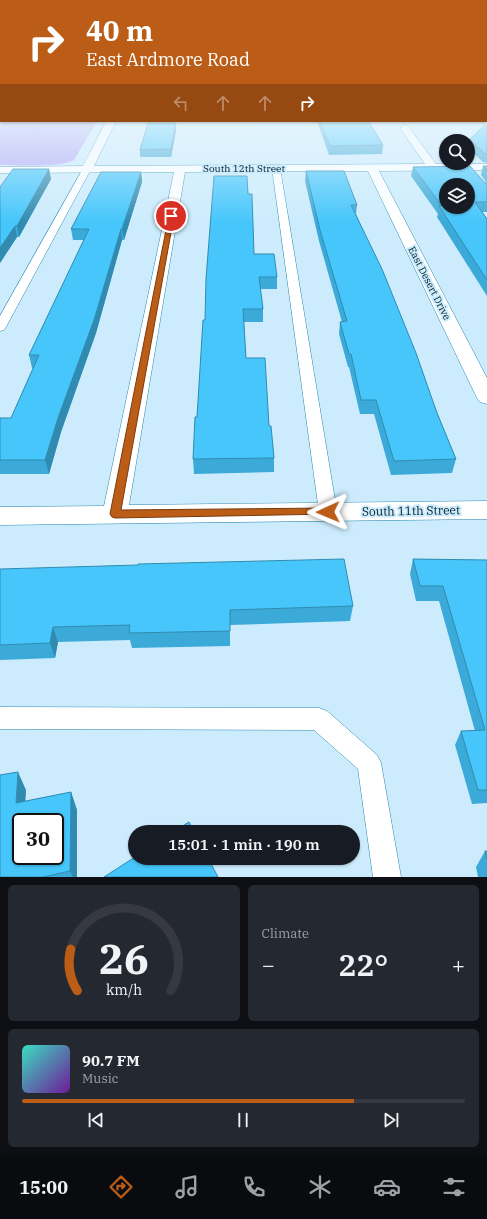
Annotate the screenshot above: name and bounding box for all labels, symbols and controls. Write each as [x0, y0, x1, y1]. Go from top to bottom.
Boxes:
text: 40 m [86, 12, 153, 49]
icon: right [20, 16, 72, 68]
text: East Ardmore Road [86, 48, 250, 71]
icon: left [170, 92, 192, 114]
icon: ahead [212, 92, 234, 114]
icon: ahead [254, 92, 276, 114]
icon: right [296, 92, 318, 114]
map controls [439, 134, 475, 214]
button: search [439, 134, 475, 170]
street label: South 12th Street [203, 162, 285, 175]
button: layers [439, 178, 475, 214]
pin [154, 199, 188, 233]
icon: arrive [160, 205, 182, 227]
street label: East Desert Drive [405, 244, 454, 322]
position arrow [307, 491, 349, 533]
street label: South 11th Street [362, 502, 460, 519]
speed limit sign: 30 [12, 813, 64, 865]
text: 15:01 · 1 min · 190 m [168, 835, 320, 854]
text: Climate [262, 925, 309, 942]
text: 26 [99, 931, 149, 985]
text: 22° [338, 945, 388, 984]
text: − [262, 950, 275, 979]
text: + [452, 950, 465, 979]
text: km/h [106, 980, 142, 999]
text: 90.7 FM [82, 1051, 140, 1070]
text: Music [82, 1070, 119, 1087]
icon: previous [85, 1109, 107, 1131]
icon: pause [232, 1109, 254, 1131]
icon: next [380, 1109, 402, 1131]
icon: directions [107, 1173, 135, 1201]
icon: music [173, 1173, 201, 1201]
icon: phone [240, 1173, 268, 1201]
icon: climate [306, 1173, 334, 1201]
icon: car [373, 1173, 401, 1201]
icon: filters [440, 1173, 468, 1201]
text: 15:00 [19, 1176, 68, 1199]

